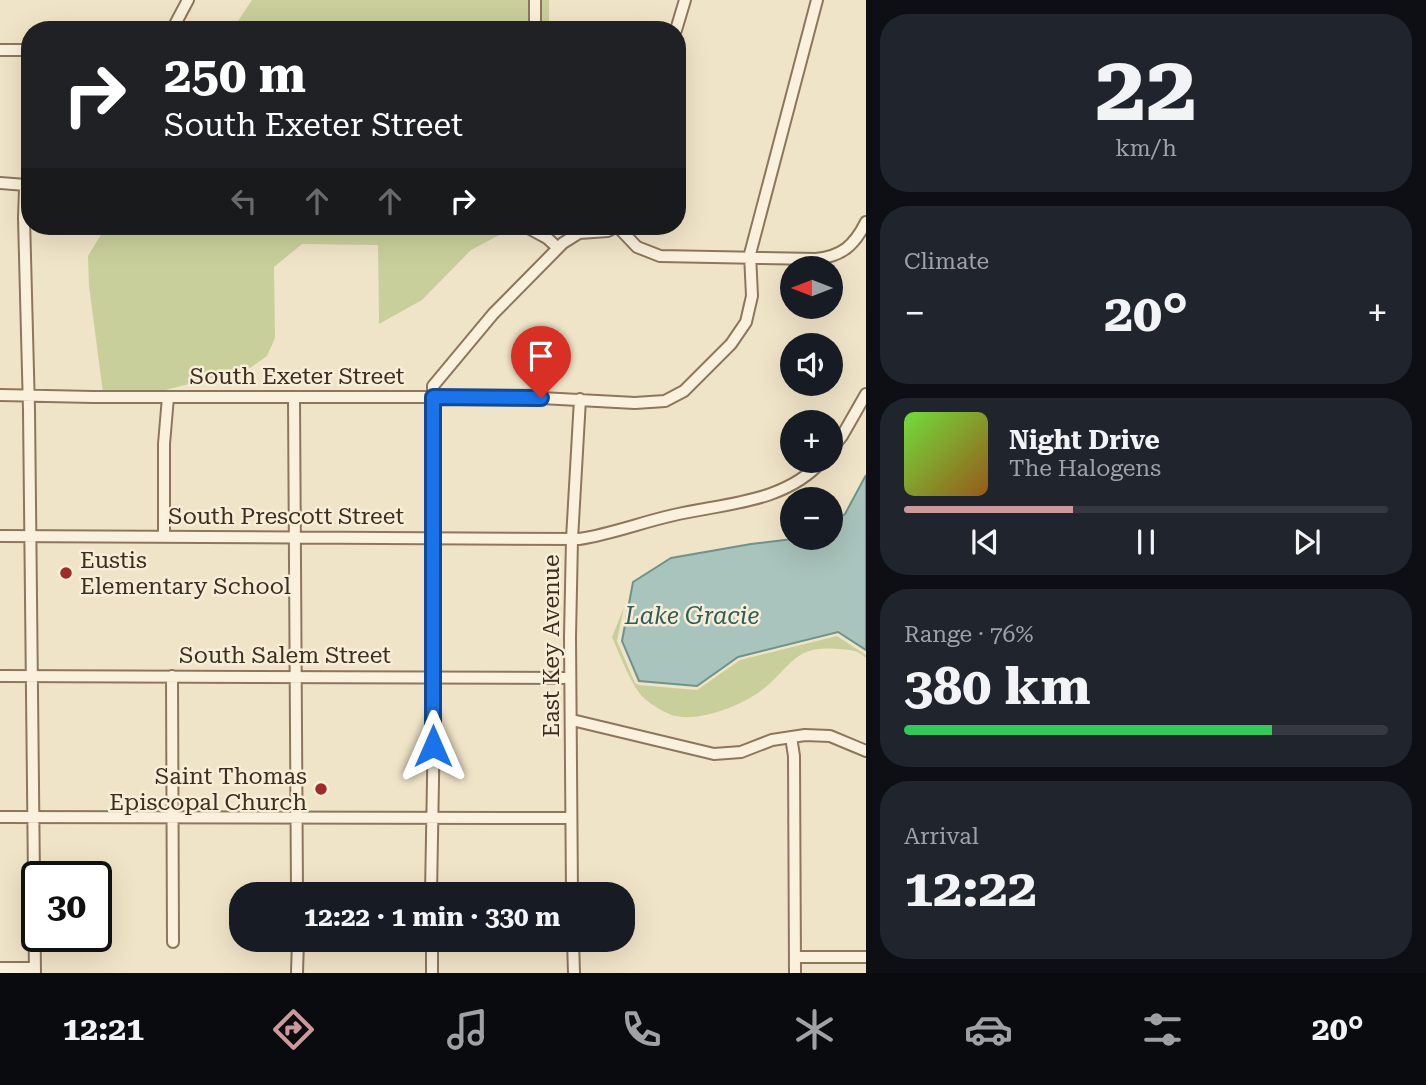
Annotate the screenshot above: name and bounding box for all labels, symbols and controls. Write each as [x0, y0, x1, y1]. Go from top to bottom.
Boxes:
text: 22 [1095, 36, 1197, 142]
text: 250 m [164, 47, 306, 104]
icon: right [49, 49, 140, 140]
text: South Exeter Street [164, 106, 463, 144]
text: km/h [1115, 135, 1177, 162]
icon: left [225, 182, 263, 220]
icon: ahead [298, 182, 336, 220]
icon: ahead [371, 182, 409, 220]
icon: right [444, 182, 482, 220]
text: Climate [904, 248, 989, 275]
north arrow [780, 256, 844, 318]
map controls [780, 256, 843, 550]
text: 20° [1104, 283, 1188, 344]
text: − [904, 291, 925, 335]
text: + [1367, 291, 1388, 335]
pin [511, 326, 571, 398]
button: sound [780, 333, 843, 396]
icon: arrive [522, 337, 560, 375]
street label: South Exeter Street [190, 363, 405, 390]
button: + [780, 410, 843, 473]
text: Night Drive [1009, 425, 1160, 455]
text: The Halogens [1009, 455, 1161, 482]
button: − [780, 487, 843, 550]
street label: South Prescott Street [168, 503, 404, 530]
icon: previous [966, 523, 1004, 561]
icon: pause [1127, 523, 1165, 561]
icon: next [1288, 523, 1326, 561]
place label: Eustis Elementary School [80, 547, 291, 600]
street label: East Key Avenue [538, 554, 565, 738]
marker: Eustis Elementary School [58, 565, 74, 581]
water label: Lake Gracie [624, 602, 759, 630]
text: Range · 76% [904, 621, 1033, 648]
street label: South Salem Street [179, 642, 391, 669]
text: 380 km [904, 656, 1091, 717]
position arrow [396, 709, 470, 783]
place label: Saint Thomas Episcopal Church [109, 763, 307, 816]
marker: Saint Thomas Episcopal Church [313, 781, 329, 797]
text: Arrival [904, 823, 979, 850]
text: 12:22 [904, 858, 1037, 919]
speed limit sign: 30 [21, 861, 112, 952]
text: 12:22 · 1 min · 330 m [304, 902, 560, 932]
icon: directions [269, 1005, 318, 1054]
icon: music [443, 1005, 492, 1054]
icon: phone [617, 1005, 666, 1054]
icon: climate [790, 1005, 839, 1054]
icon: car [964, 1005, 1013, 1054]
icon: filters [1138, 1005, 1187, 1054]
text: 12:21 [62, 1010, 144, 1048]
text: 20° [1312, 1010, 1364, 1048]

